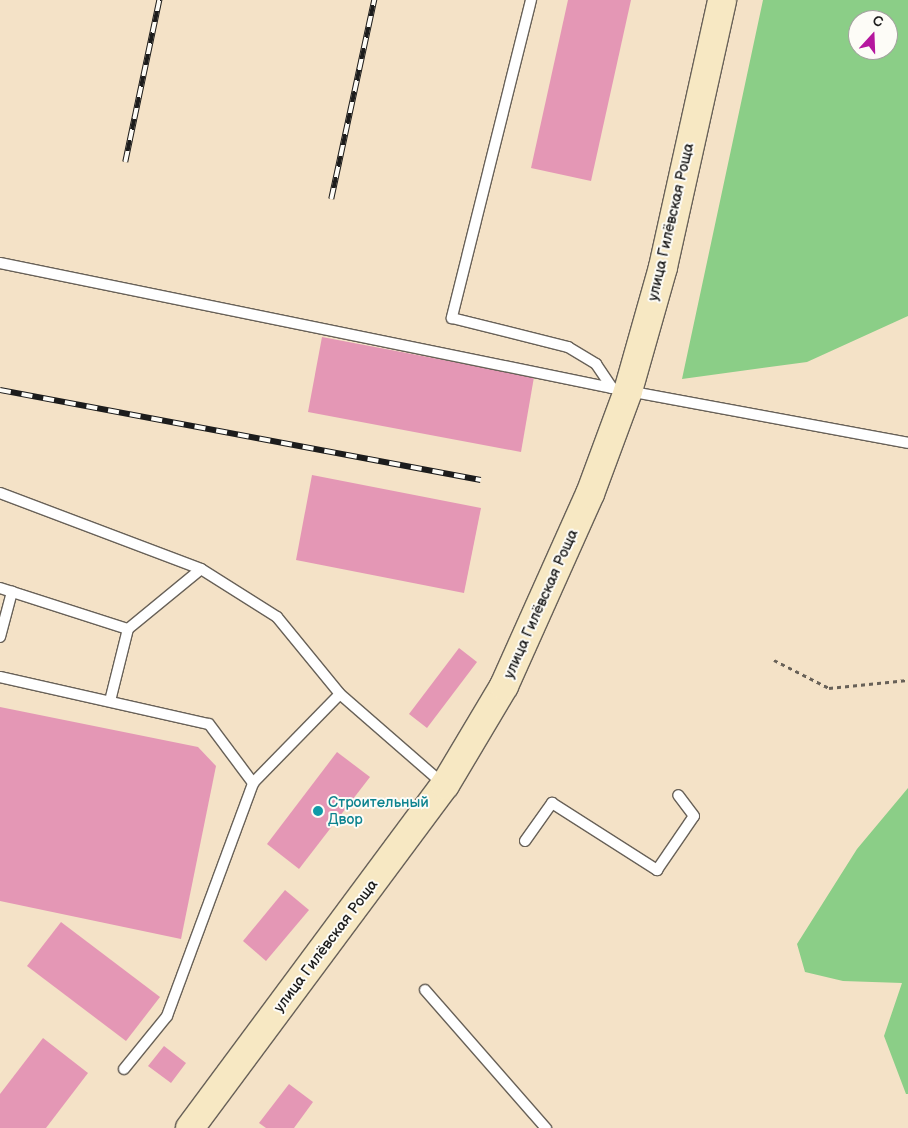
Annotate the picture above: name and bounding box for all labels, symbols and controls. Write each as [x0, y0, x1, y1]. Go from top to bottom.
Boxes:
north arrow [848, 10, 898, 60]
text: С [870, 12, 885, 31]
street label: улица Гилёвская Роща [644, 141, 698, 303]
street label: улица Гилёвская Роща [500, 527, 582, 681]
place label: Строительный Двор [328, 793, 429, 828]
marker: Строительный Двор [312, 805, 324, 817]
street label: улица Гилёвская Роща [270, 876, 382, 1016]

